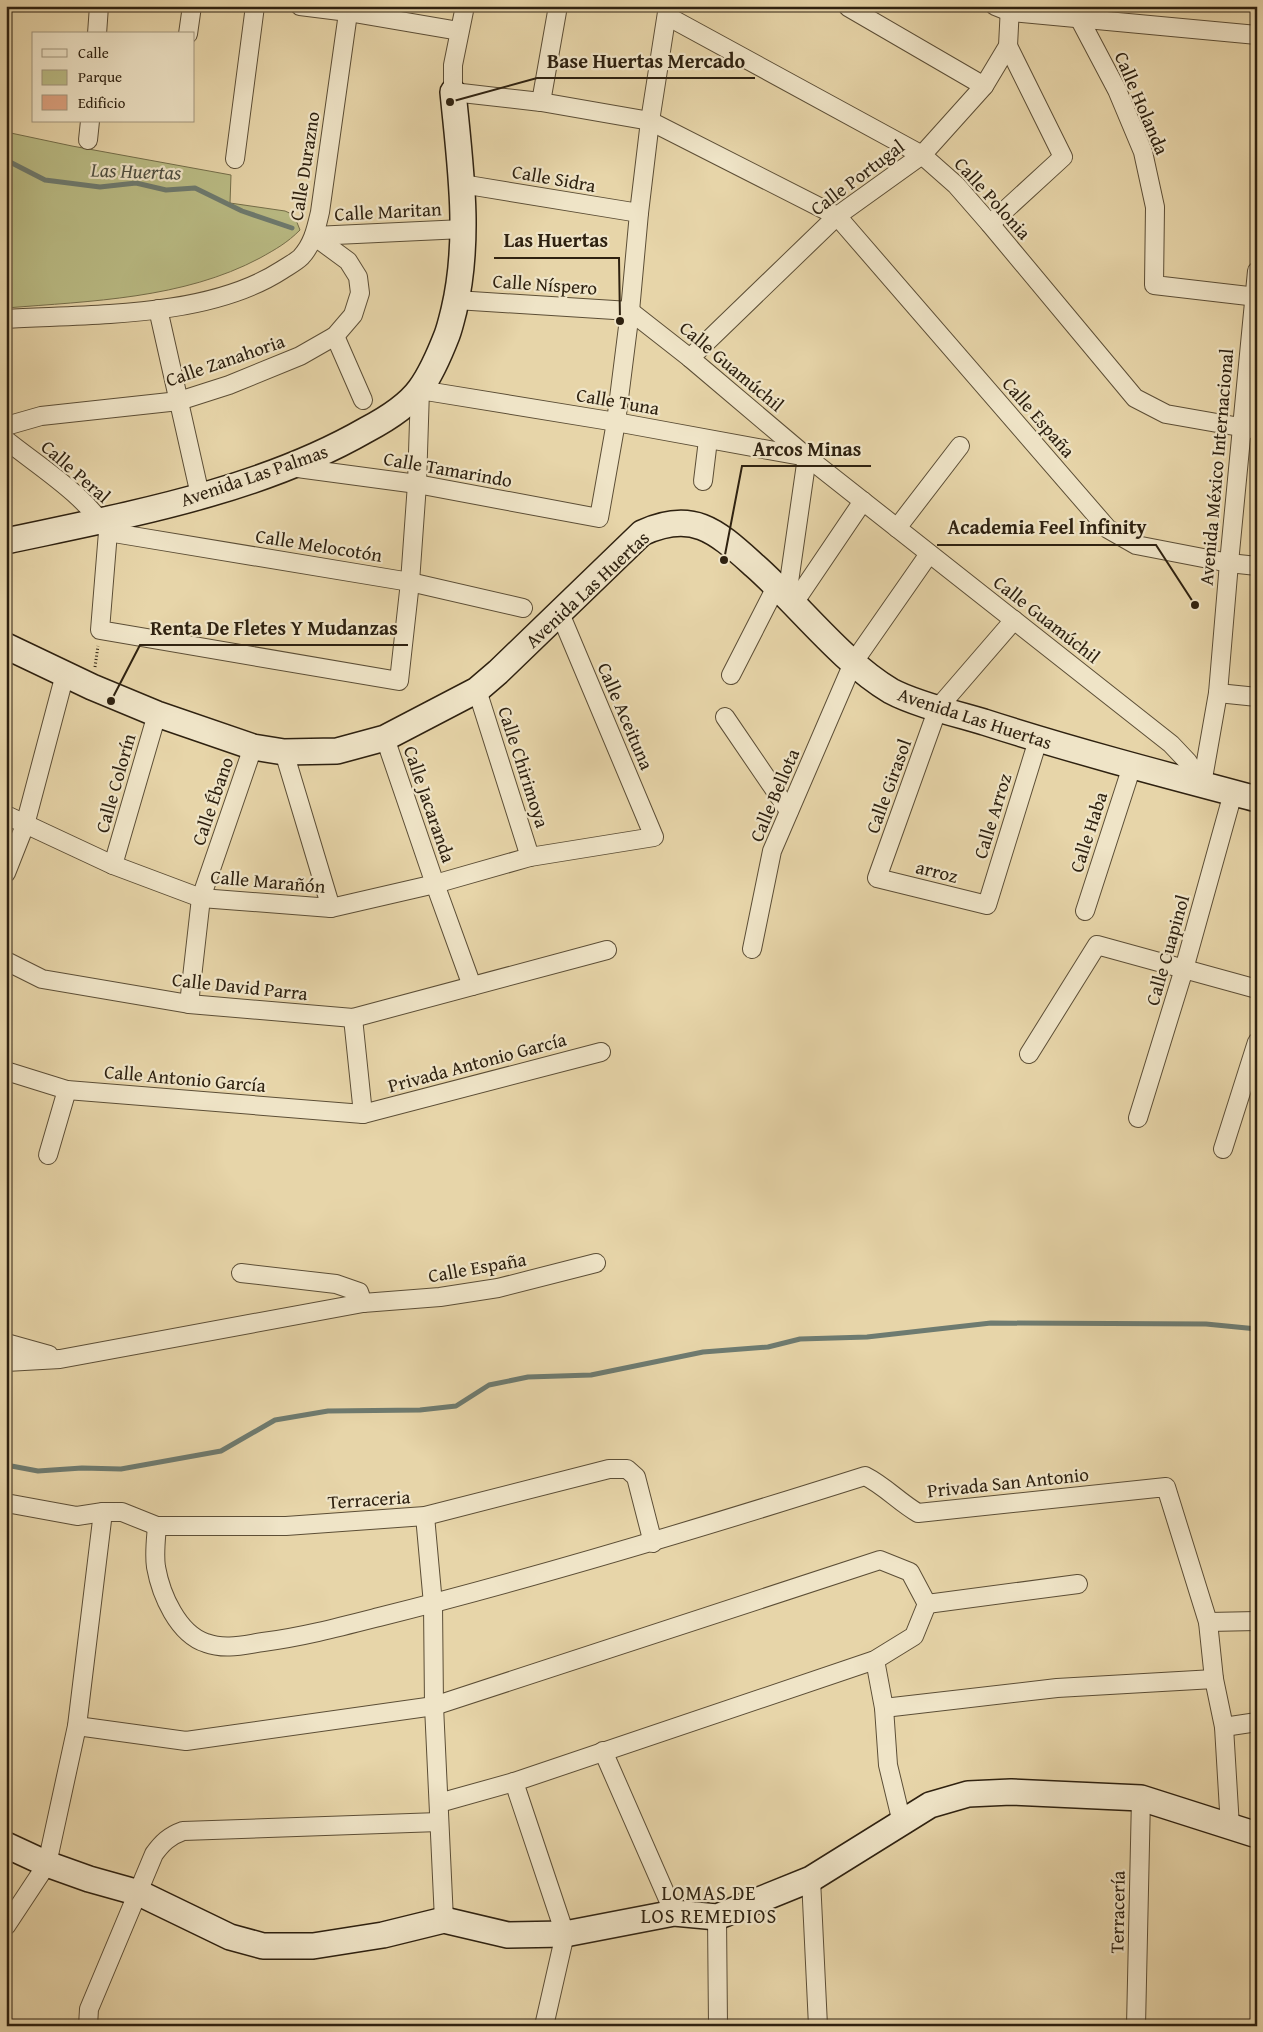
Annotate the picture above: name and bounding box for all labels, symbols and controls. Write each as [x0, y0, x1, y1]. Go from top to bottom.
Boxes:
legend [32, 32, 195, 122]
text: Calle [78, 42, 109, 63]
callout: Base Huertas Mercado [537, 43, 755, 78]
text: Base Huertas Mercado [547, 46, 745, 75]
street label: Calle Holanda [1108, 47, 1176, 159]
text: Parque [78, 66, 122, 87]
text: Edificio [78, 92, 126, 113]
street label: Calle Durazno [282, 109, 326, 223]
street label: Calle Portugal [804, 132, 910, 222]
street label: Calle Polonia [948, 150, 1038, 246]
water label: Las Huertas [89, 154, 183, 187]
street label: Calle Sidra [510, 157, 598, 199]
street label: Calle Maritan [334, 194, 443, 228]
callout: Las Huertas [494, 223, 619, 258]
text: Las Huertas [504, 225, 608, 254]
street label: Calle Níspero [492, 266, 598, 302]
street label: Calle Guamúchil [674, 314, 790, 418]
street label: Calle Zanahoria [162, 327, 288, 393]
street label: Avenida México Internacional [1192, 347, 1240, 587]
street label: Calle España [996, 370, 1082, 464]
street label: Calle Tuna [574, 380, 662, 422]
callout: Arcos Minas [742, 431, 871, 466]
street label: Calle Peral [35, 433, 117, 509]
text: Arcos Minas [753, 434, 861, 463]
street label: Avenida Las Palmas [176, 437, 332, 513]
street label: Calle Tamarindo [381, 444, 515, 494]
callout: Academia Feel Infinity [937, 510, 1156, 545]
text: Academia Feel Infinity [948, 512, 1147, 541]
street label: Calle Melocotón [254, 521, 385, 569]
street label: Avenida Las Huertas [519, 524, 655, 654]
street label: Calle Guamúchil [988, 568, 1106, 670]
callout: Renta De Fletes Y Mudanzas [140, 610, 408, 645]
text: Renta De Fletes Y Mudanzas [150, 613, 398, 642]
street label: Calle Aceituna [591, 658, 661, 774]
street label: Avenida Las Huertas [894, 680, 1056, 756]
street label: Calle Chirimoya [491, 703, 557, 831]
street label: Calle Colorín [87, 730, 143, 836]
street label: Calle Girasol [858, 735, 918, 837]
street label: Calle Jacaranda [397, 742, 463, 866]
street label: Calle Bellota [742, 744, 806, 846]
street label: Calle Ébano [184, 753, 240, 849]
street label: Calle Arroz [966, 770, 1018, 862]
street label: Calle Haba [1062, 788, 1114, 876]
street label: arroz [913, 852, 961, 890]
street label: Calle Marañón [209, 862, 327, 900]
street label: Calle Cuapinol [1138, 891, 1196, 1009]
street label: Calle David Parra [171, 965, 309, 1007]
street label: Privada Antonio García [385, 1025, 569, 1099]
street label: Calle Antonio García [103, 1057, 267, 1099]
street label: Calle España [426, 1245, 528, 1289]
street label: Privada San Antonio [926, 1460, 1090, 1504]
street label: Terraceria [327, 1482, 411, 1516]
street label: Terracería [1102, 1870, 1132, 1954]
district label: LOMAS DE LOS REMEDIOS [641, 1878, 777, 1930]

